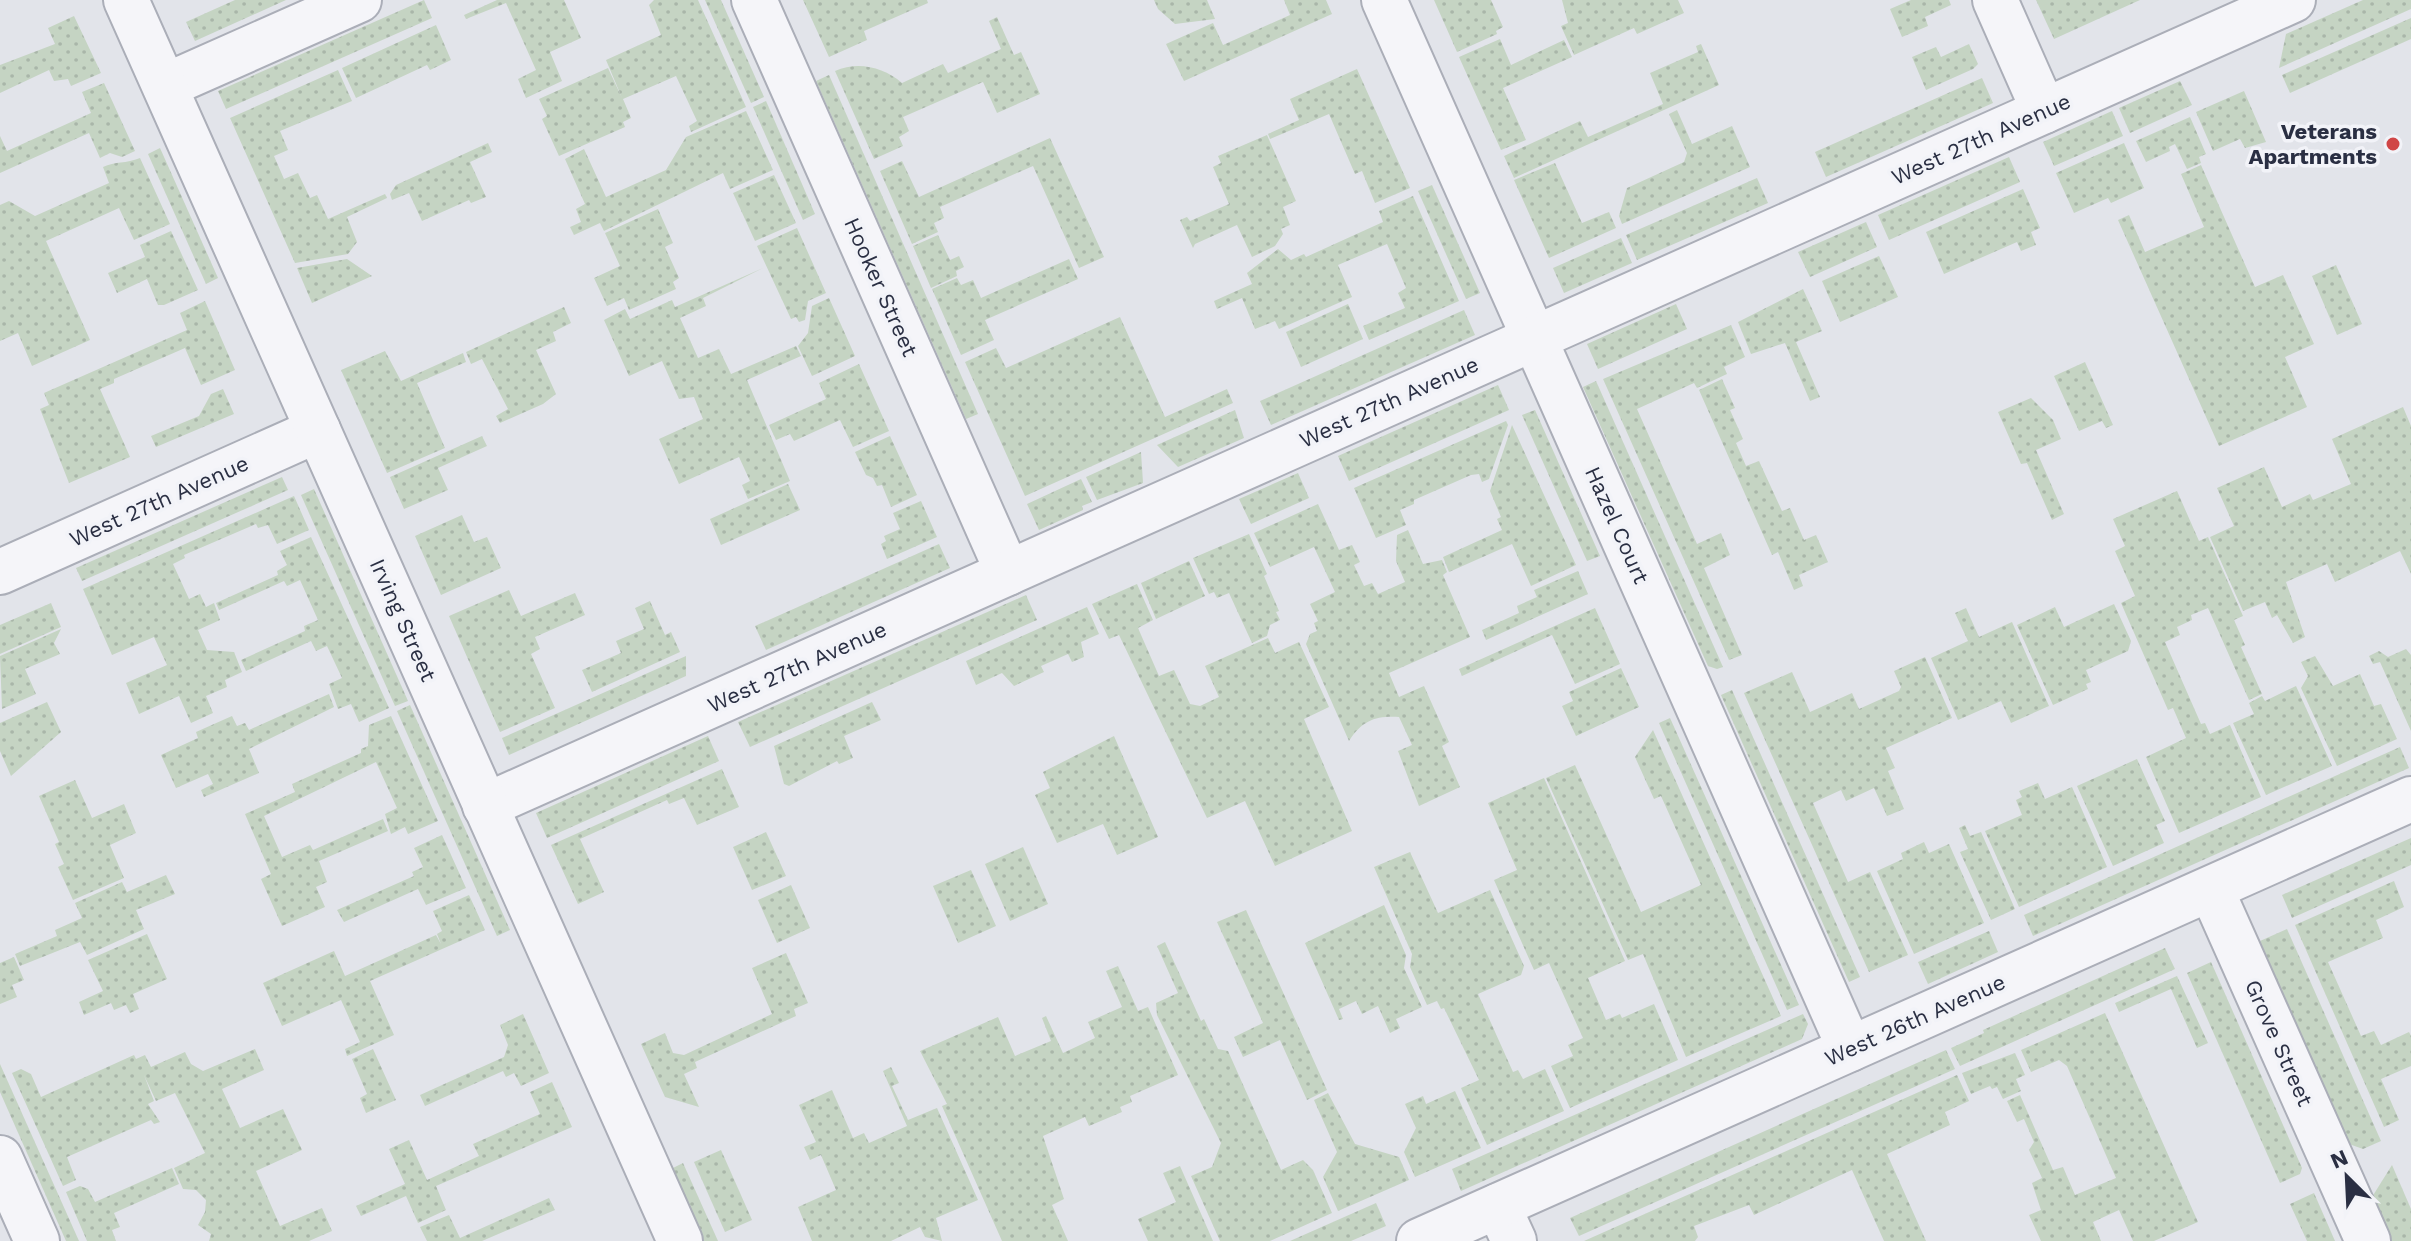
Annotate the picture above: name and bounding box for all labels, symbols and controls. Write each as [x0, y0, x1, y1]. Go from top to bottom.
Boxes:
street label: West 27th Avenue [1888, 88, 2074, 190]
place label: Veterans Apartments [2249, 119, 2377, 169]
marker: Veterans Apartments [2384, 135, 2402, 153]
street label: Hooker Street [839, 214, 923, 360]
street label: West 27th Avenue [1296, 351, 1482, 453]
street label: West 27th Avenue [66, 450, 252, 552]
street label: Hazel Court [1580, 463, 1654, 587]
street label: Irving Street [365, 555, 441, 685]
street label: West 27th Avenue [704, 616, 890, 718]
street label: West 26th Avenue [1821, 969, 2009, 1071]
street label: Grove Street [2240, 976, 2318, 1110]
north arrow [2307, 1137, 2387, 1217]
text: N [2327, 1144, 2352, 1174]

